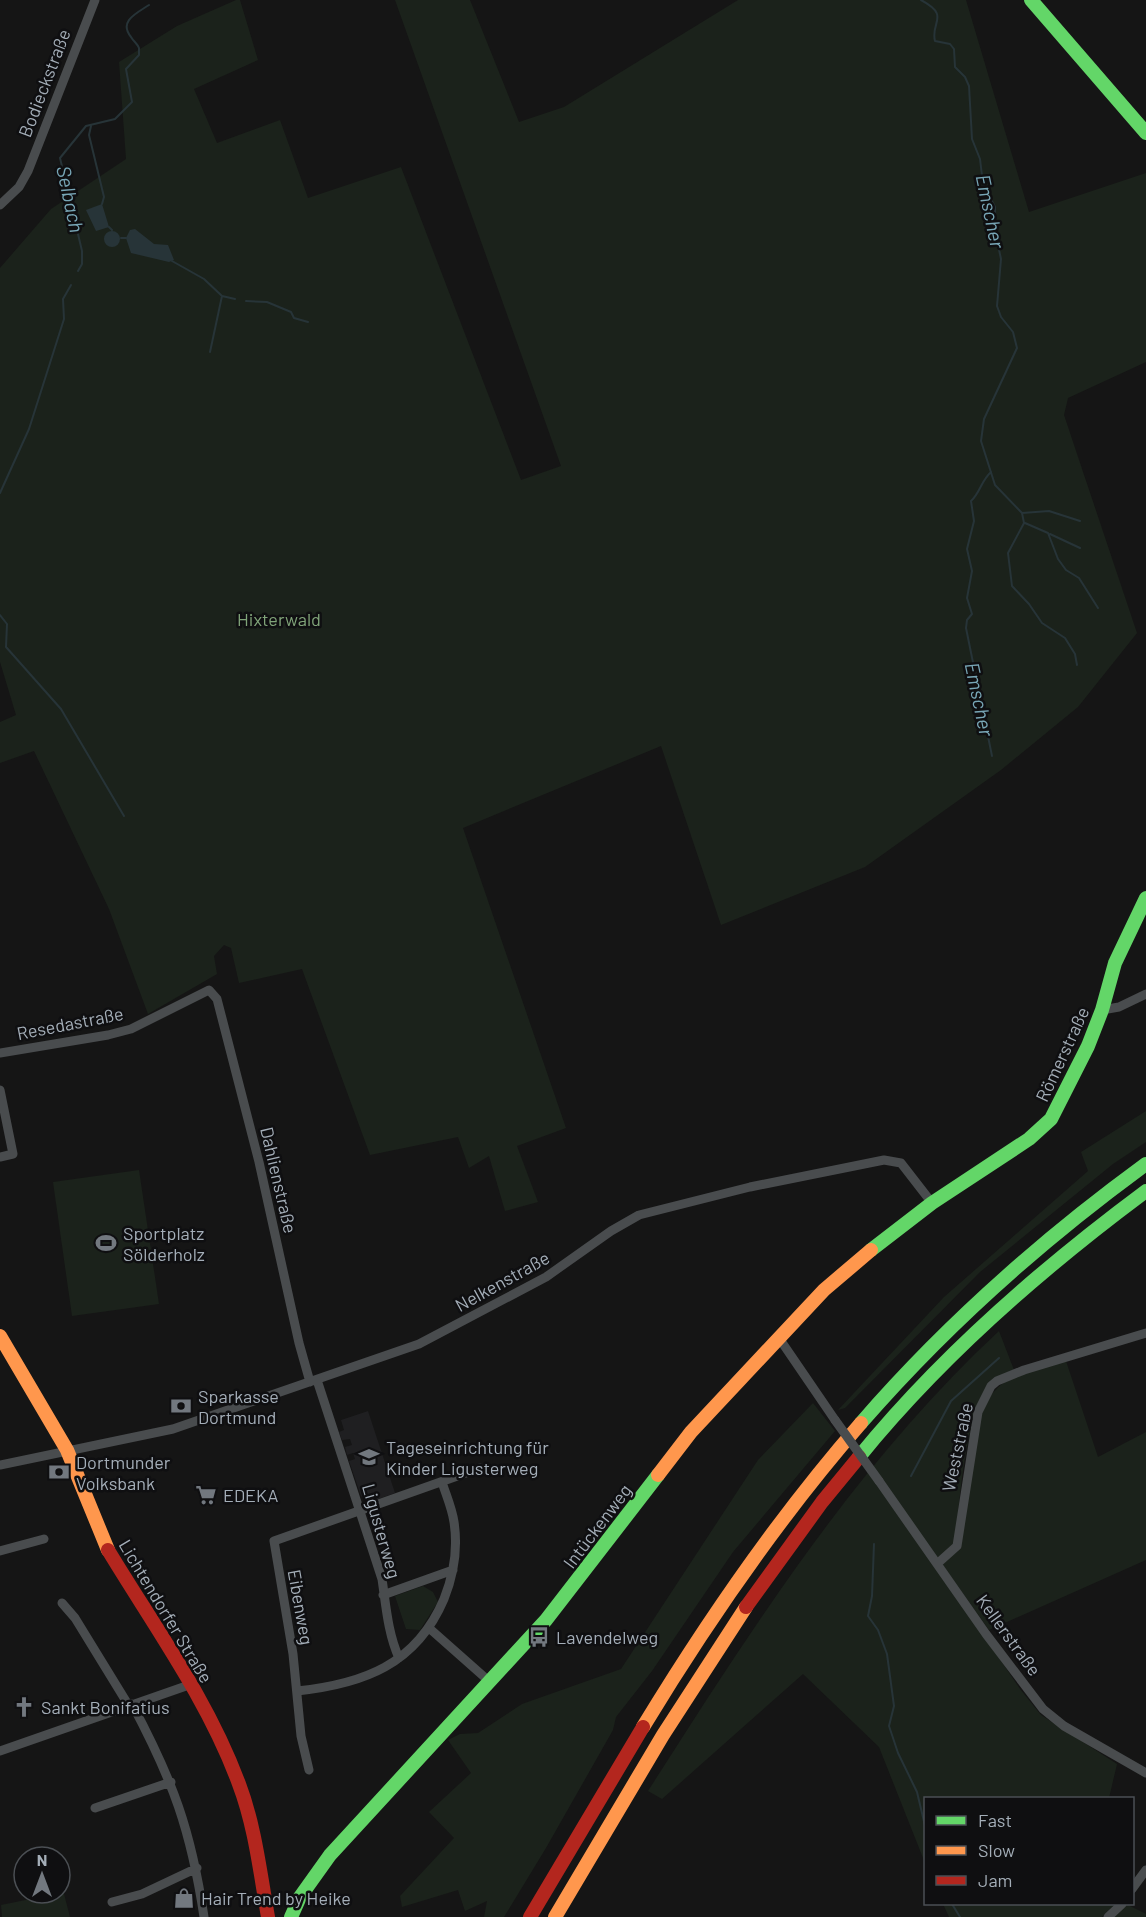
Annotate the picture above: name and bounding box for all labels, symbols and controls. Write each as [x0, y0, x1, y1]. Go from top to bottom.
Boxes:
street label: Bodieckstraße [13, 26, 75, 140]
water label: Selbach [52, 163, 90, 235]
water label: Emscher [971, 172, 1011, 251]
park label: Hixterwald [237, 608, 321, 630]
water label: Emscher [960, 660, 1000, 739]
street label: Resedastraße [15, 1002, 125, 1044]
street label: Römerstraße [1030, 1003, 1094, 1105]
street label: Dahlienstraße [256, 1125, 302, 1235]
place label: Sportplatz Sölderholz [123, 1222, 205, 1265]
sports icon: Sportplatz Sölderholz [94, 1231, 118, 1255]
street label: Nelkenstraße [451, 1246, 553, 1316]
place label: Sparkasse Dortmund [198, 1385, 279, 1428]
bank icon: Sparkasse Dortmund [169, 1394, 193, 1418]
street label: Weststraße [937, 1401, 977, 1493]
place label: Tageseinrichtung für Kinder Ligusterweg [386, 1436, 549, 1479]
school or university icon: Tageseinrichtung für Kinder Ligusterweg [357, 1445, 381, 1469]
place label: Dortmunder Volksbank [76, 1451, 171, 1494]
bank icon: Dortmunder Volksbank [47, 1460, 71, 1484]
street label: Intückenweg [558, 1480, 636, 1572]
street label: Ligusterweg [358, 1481, 406, 1581]
supermarket icon: EDEKA [194, 1483, 218, 1507]
place label: EDEKA [223, 1484, 278, 1506]
street label: Lichtendorfer Straße [114, 1535, 218, 1687]
street label: Eibenweg [284, 1568, 318, 1646]
street label: Kellerstraße [972, 1590, 1046, 1680]
bus stop icon: Lavendelweg [527, 1625, 551, 1649]
place label: Lavendelweg [556, 1626, 658, 1648]
church icon: Sankt Bonifatius [12, 1695, 36, 1719]
place label: Sankt Bonifatius [41, 1696, 170, 1718]
legend [924, 1797, 1134, 1905]
text: Fast [978, 1809, 1012, 1831]
text: Slow [978, 1839, 1015, 1861]
north arrow [12, 1845, 72, 1905]
text: N [37, 1850, 47, 1869]
text: Jam [978, 1869, 1012, 1891]
shop icon: Hair Trend by Heike [172, 1886, 196, 1910]
place label: Hair Trend by Heike [201, 1887, 351, 1909]

